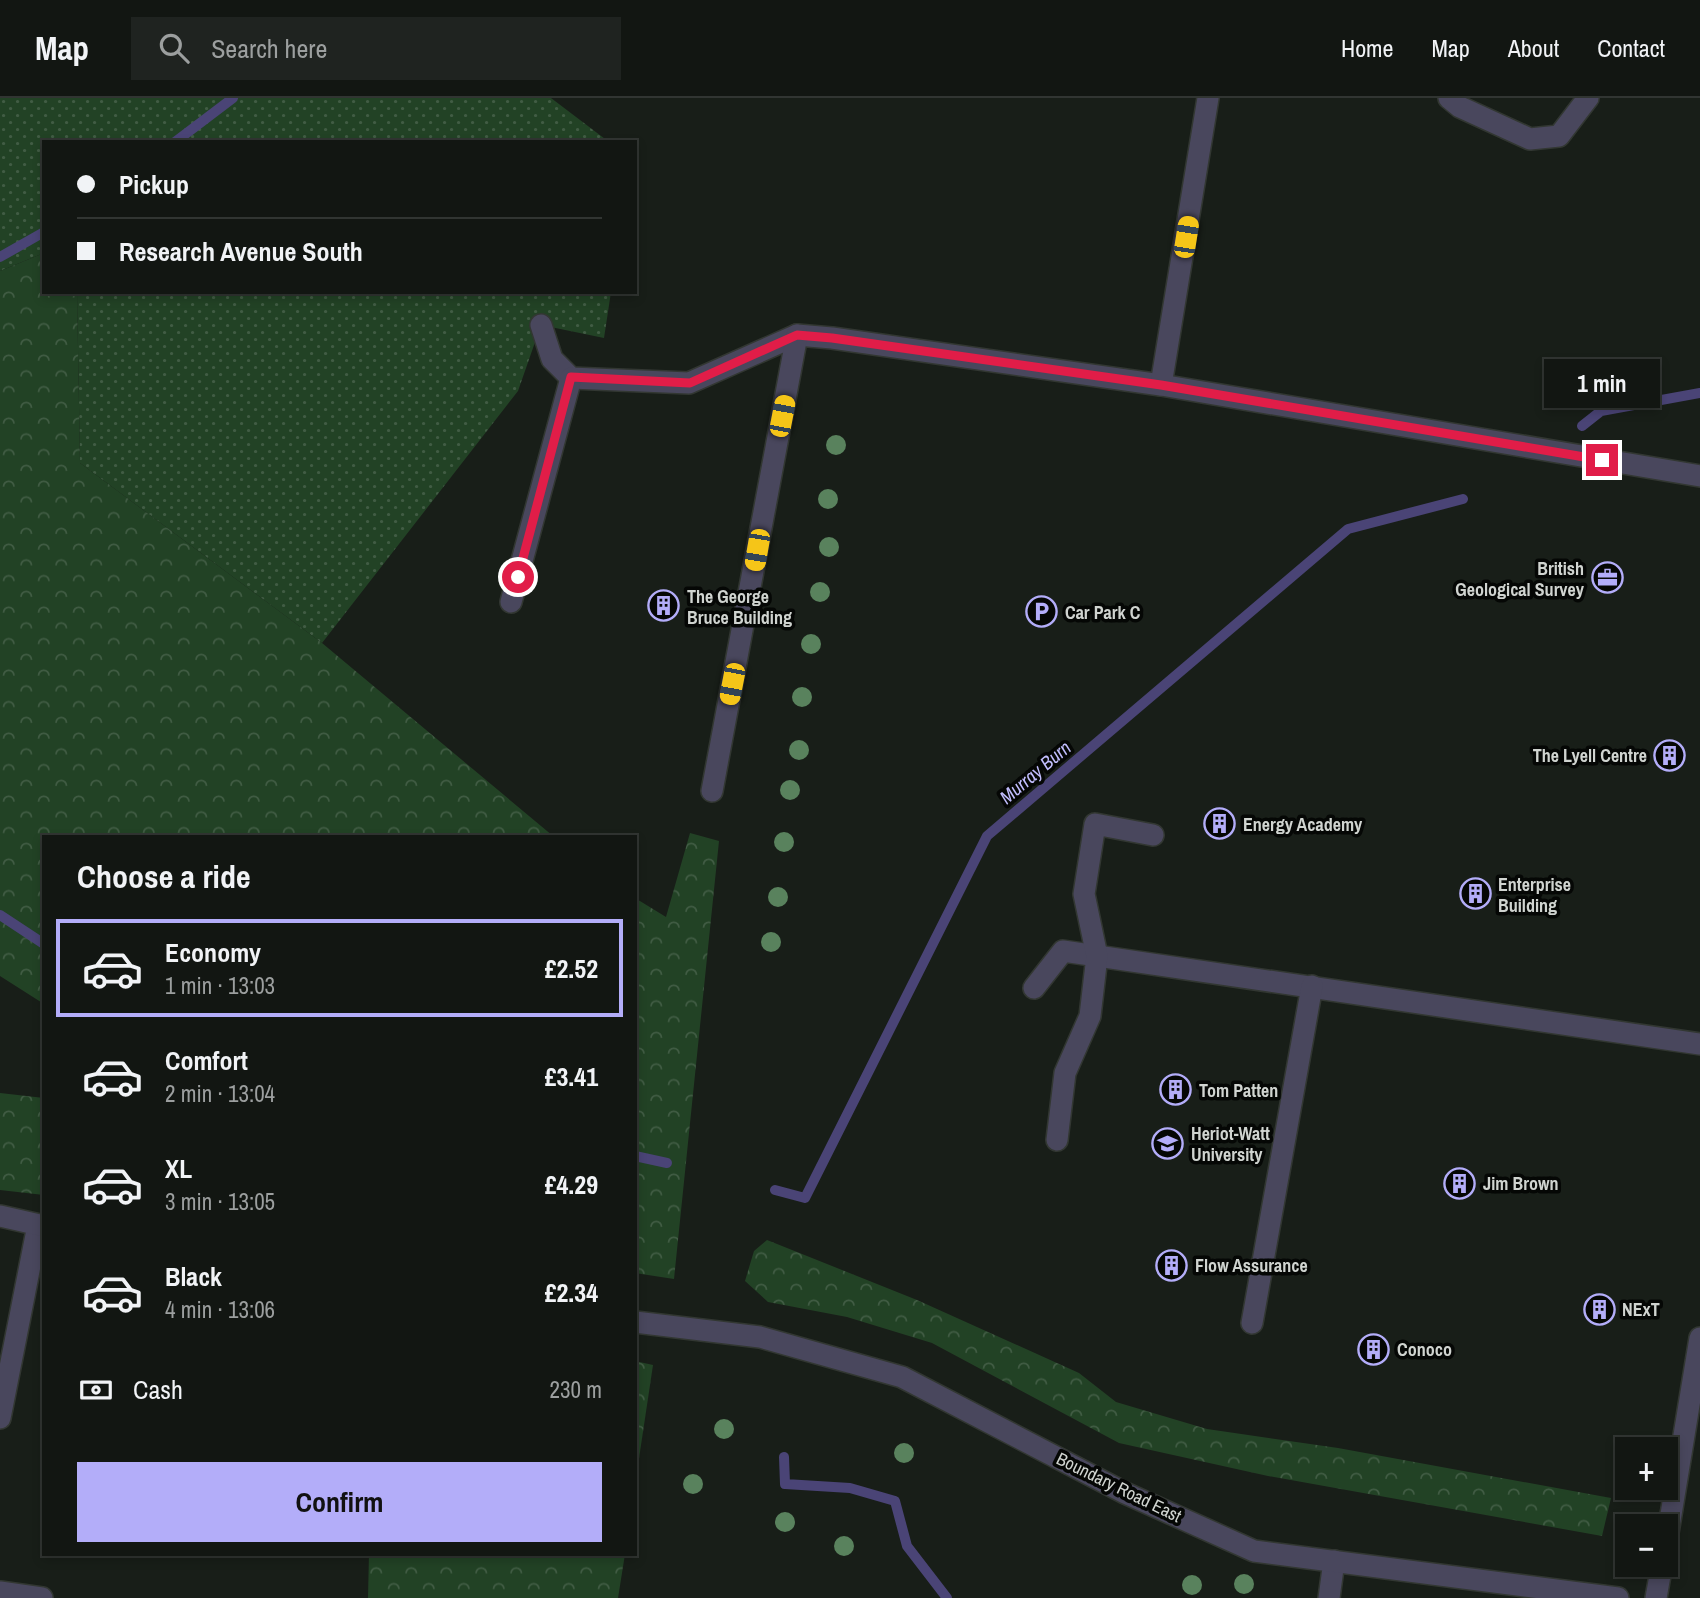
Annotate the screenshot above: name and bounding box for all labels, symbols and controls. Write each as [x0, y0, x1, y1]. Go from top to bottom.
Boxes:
search box [131, 17, 621, 80]
text: Map [35, 26, 89, 70]
icon: search [155, 29, 193, 67]
text: Search here [211, 31, 327, 66]
text: Home [1341, 32, 1393, 64]
text: Map [1431, 32, 1470, 64]
text: About [1508, 32, 1559, 64]
text: Contact [1597, 32, 1665, 64]
text: Pickup [119, 167, 189, 202]
car [1173, 215, 1200, 259]
text: Research Avenue South [119, 234, 363, 269]
callout: 1 min [1544, 358, 1660, 408]
text: 1 min [1577, 368, 1627, 399]
car [768, 393, 797, 439]
route end [1586, 444, 1618, 476]
car [744, 527, 771, 573]
place label: British Geological Survey [1455, 556, 1585, 602]
route start [502, 561, 534, 593]
office icon: British Geological Survey [1590, 561, 1624, 595]
place label: The George Bruce Building [687, 584, 792, 630]
building icon: The George Bruce Building [647, 589, 681, 623]
parking icon: Car Park C [1025, 595, 1059, 629]
place label: Car Park C [1065, 600, 1141, 625]
car [718, 661, 747, 707]
water label: Murray Burn [994, 734, 1076, 810]
building icon: The Lyell Centre [1653, 738, 1687, 772]
place label: The Lyell Centre [1533, 743, 1647, 768]
building icon: Energy Academy [1203, 807, 1237, 841]
place label: Energy Academy [1243, 812, 1363, 837]
text: Choose a ride [77, 855, 251, 898]
place label: Enterprise Building [1498, 872, 1571, 918]
building icon: Enterprise Building [1458, 877, 1492, 911]
text: Economy [165, 935, 261, 970]
icon: car [81, 937, 144, 1000]
text: £2.52 [545, 951, 598, 986]
text: 1 min · 13:03 [165, 970, 275, 1001]
text: Comfort [165, 1043, 248, 1078]
icon: car [81, 1045, 144, 1108]
text: £3.41 [545, 1059, 598, 1094]
building icon: Tom Patten [1159, 1073, 1193, 1107]
text: 2 min · 13:04 [165, 1078, 275, 1109]
place label: Tom Patten [1199, 1078, 1278, 1103]
place label: Heriot-Watt University [1191, 1121, 1270, 1167]
school or university icon: Heriot-Watt University [1151, 1126, 1185, 1160]
text: XL [165, 1151, 192, 1186]
icon: car [81, 1153, 144, 1216]
building icon: Jim Brown [1443, 1166, 1477, 1200]
text: £4.29 [545, 1167, 598, 1202]
place label: Jim Brown [1483, 1171, 1558, 1196]
text: 3 min · 13:05 [165, 1186, 275, 1217]
building icon: Flow Assurance [1155, 1248, 1189, 1282]
place label: Flow Assurance [1195, 1253, 1308, 1278]
text: Black [165, 1259, 222, 1294]
icon: car [81, 1261, 144, 1324]
text: £2.34 [545, 1275, 598, 1310]
building icon: NExT [1582, 1292, 1616, 1326]
text: 4 min · 13:06 [165, 1294, 275, 1325]
place label: NExT [1622, 1297, 1660, 1322]
building icon: Conoco [1357, 1332, 1391, 1366]
place label: Conoco [1397, 1337, 1452, 1362]
icon: cash [77, 1371, 115, 1409]
text: Cash [133, 1372, 183, 1407]
text: 230 m [550, 1374, 602, 1405]
map controls [1615, 1437, 1678, 1577]
button: + [1615, 1437, 1678, 1500]
street label: Boundary Road East [1052, 1446, 1186, 1528]
button: Confirm [77, 1462, 602, 1542]
button: − [1615, 1514, 1678, 1577]

